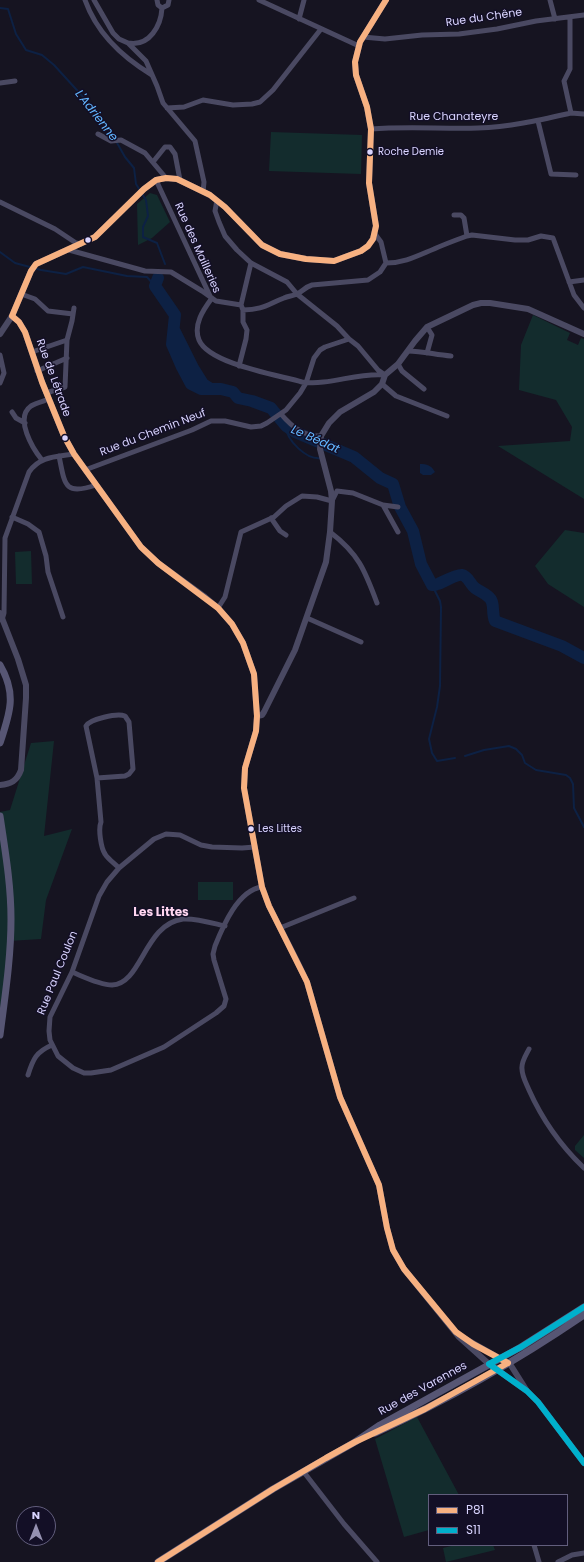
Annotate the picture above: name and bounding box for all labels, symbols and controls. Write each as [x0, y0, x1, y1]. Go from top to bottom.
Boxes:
street label: Rue du Chêne [445, 6, 523, 30]
water label: L'Adrienne [72, 88, 120, 144]
street label: Rue Chanateyre [410, 110, 498, 124]
place label: Roche Demie [378, 146, 444, 158]
marker: Roche Demie [365, 147, 375, 157]
street label: Rue des Mailleries [171, 201, 223, 295]
unlabelled marker [83, 235, 93, 245]
street label: Rue de Létrade [33, 337, 73, 419]
street label: Rue du Chemin Neuf [98, 407, 208, 459]
water label: Le Bédat [289, 423, 341, 457]
unlabelled marker [60, 433, 70, 443]
place label: Les Littes [258, 823, 302, 835]
marker: Les Littes [246, 824, 256, 834]
district label: Les Littes [133, 906, 189, 920]
street label: Rue Paul Coulon [35, 929, 81, 1017]
street label: Rue des Varennes [377, 1359, 469, 1419]
legend [428, 1494, 568, 1546]
text: P81 [466, 1501, 484, 1518]
north arrow [16, 1506, 56, 1546]
text: N [32, 1507, 40, 1523]
text: S11 [466, 1521, 481, 1538]

